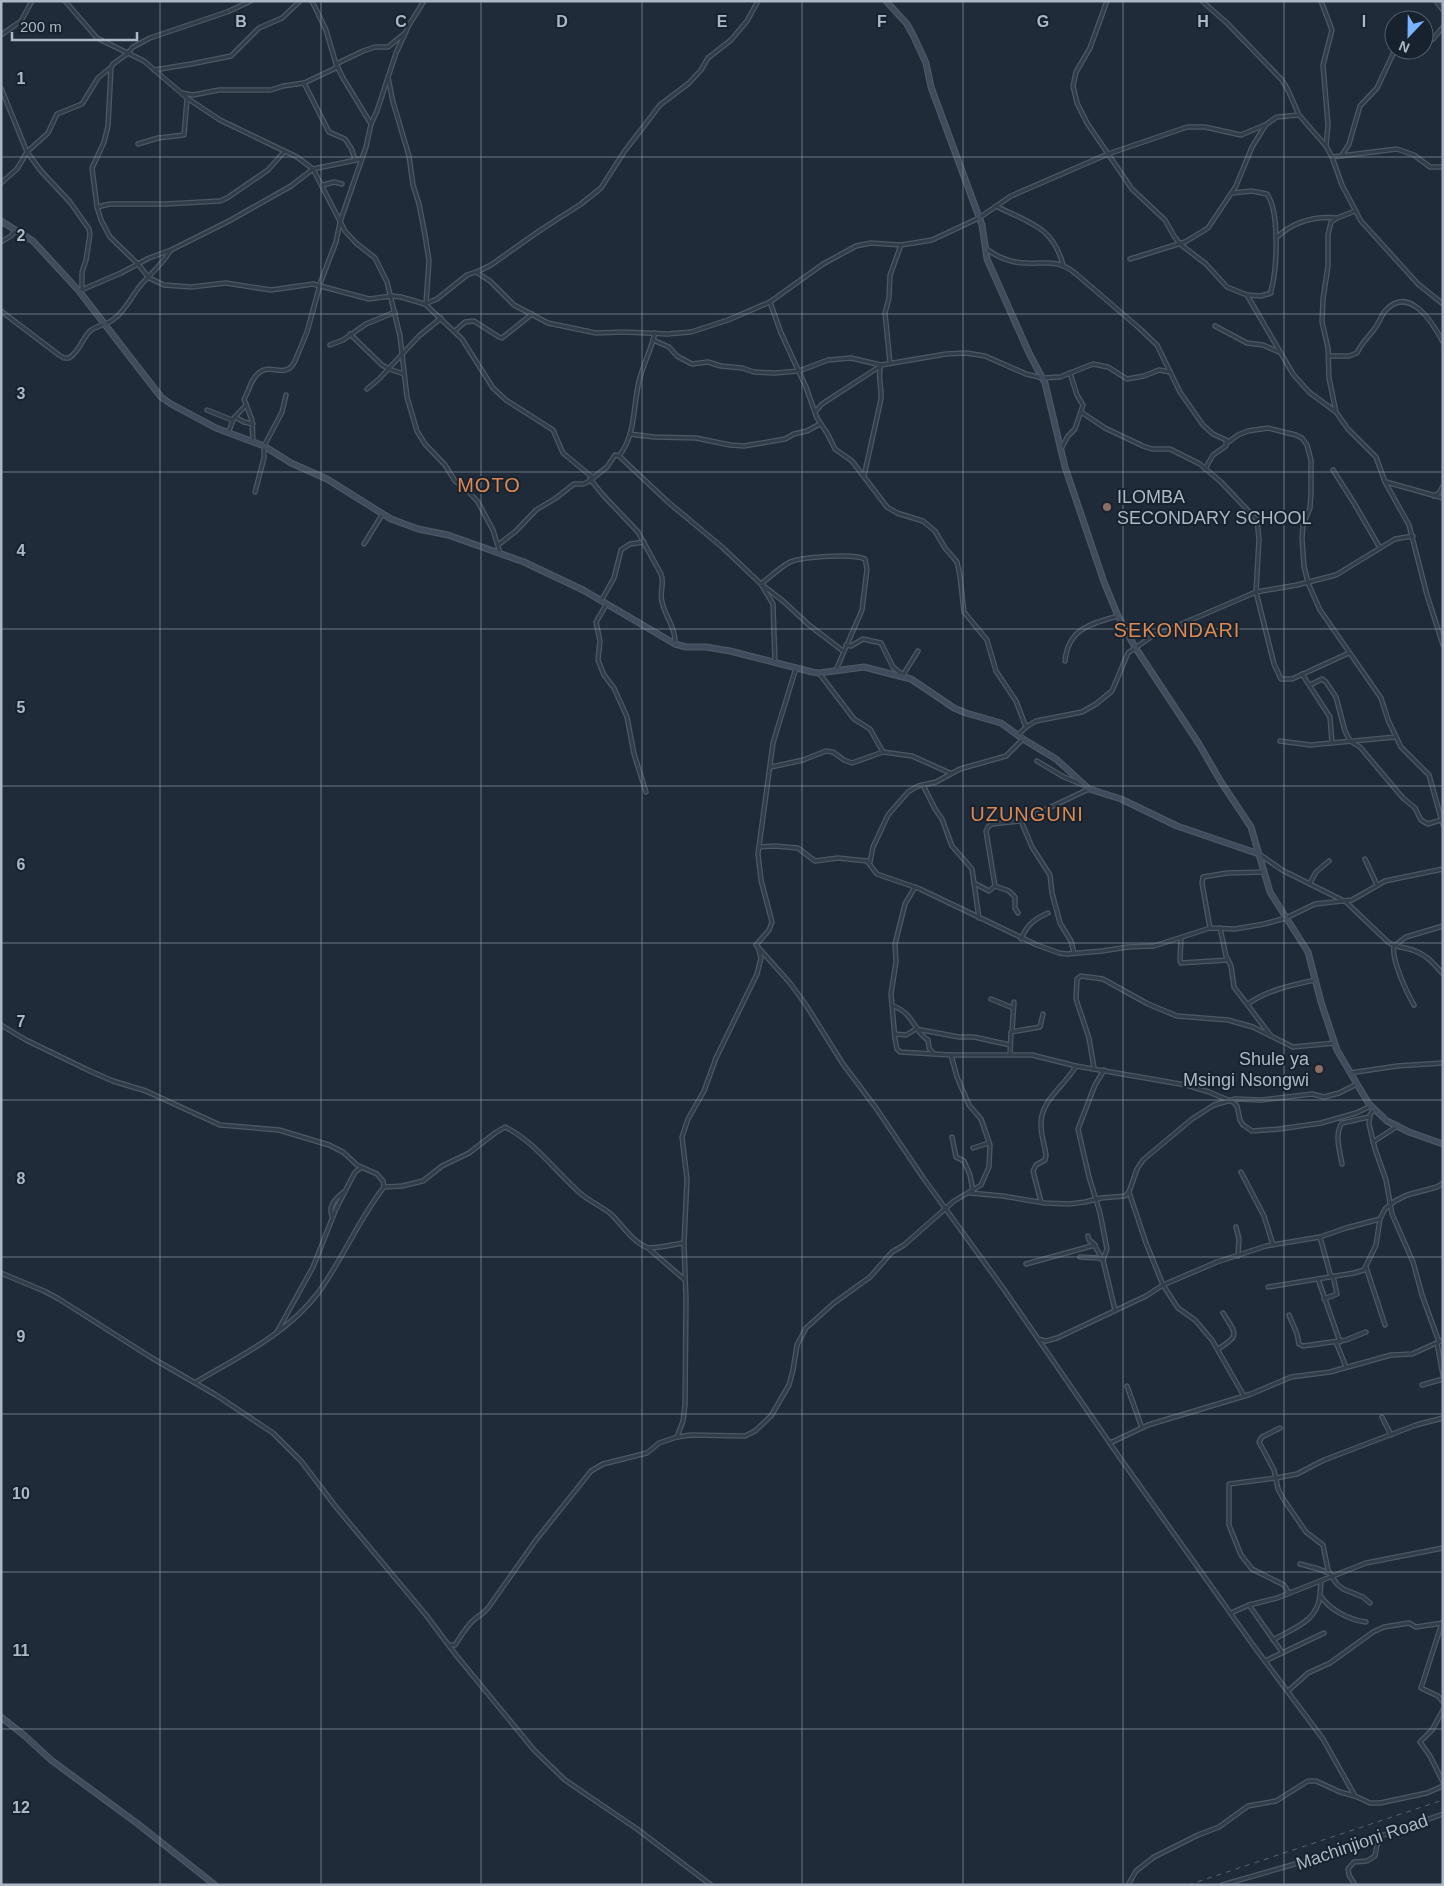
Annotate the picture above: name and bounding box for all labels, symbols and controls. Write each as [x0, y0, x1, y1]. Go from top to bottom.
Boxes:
scale bar [12, 10, 138, 42]
north arrow [1384, 10, 1434, 60]
text: B [235, 13, 247, 30]
text: C [395, 13, 407, 30]
text: D [556, 13, 568, 30]
text: E [717, 13, 728, 30]
text: F [877, 13, 887, 30]
text: G [1037, 13, 1049, 30]
text: H [1197, 13, 1209, 30]
text: I [1362, 13, 1366, 30]
text: 200 m [20, 18, 62, 35]
text: N [1396, 38, 1412, 56]
text: 1 [17, 70, 26, 87]
text: 2 [17, 227, 26, 244]
text: 3 [17, 385, 26, 402]
district label: MOTO [457, 474, 521, 496]
place label: ILOMBA SECONDARY SCHOOL [1117, 487, 1311, 528]
marker: ILOMBA SECONDARY SCHOOL [1101, 501, 1113, 513]
text: 4 [17, 542, 26, 559]
district label: SEKONDARI [1114, 619, 1240, 641]
text: 5 [17, 699, 26, 716]
district label: UZUNGUNI [970, 803, 1084, 825]
text: 6 [17, 856, 26, 873]
text: 7 [17, 1013, 26, 1030]
place label: Shule ya Msingi Nsongwi [1183, 1049, 1310, 1090]
marker: Shule ya Msingi Nsongwi [1313, 1063, 1325, 1075]
text: 8 [17, 1170, 26, 1187]
text: 9 [17, 1328, 26, 1345]
text: 10 [12, 1485, 30, 1502]
text: 11 [13, 1642, 30, 1659]
text: 12 [12, 1799, 30, 1816]
street label: Machinjioni Road [1293, 1810, 1431, 1874]

